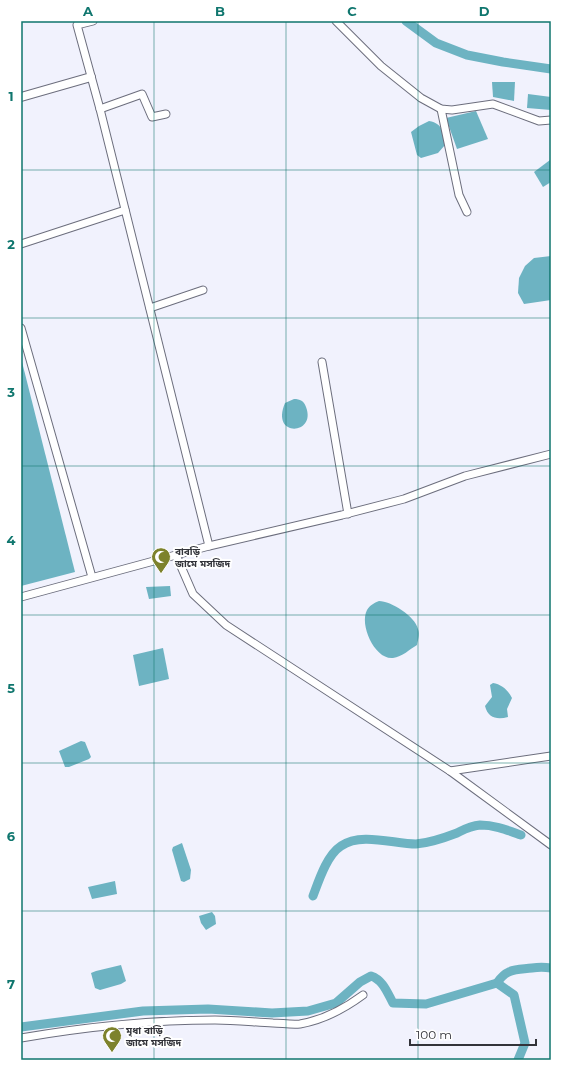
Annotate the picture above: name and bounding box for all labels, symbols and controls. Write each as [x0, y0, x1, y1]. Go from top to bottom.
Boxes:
text: A [82, 3, 94, 19]
text: B [215, 3, 225, 19]
text: C [347, 3, 357, 19]
text: D [479, 3, 490, 19]
text: 1 [8, 88, 14, 104]
text: 2 [7, 236, 15, 252]
text: 3 [6, 384, 15, 400]
text: 4 [7, 532, 16, 548]
place label: বাবড়ি জামে মসজিদ [174, 545, 230, 570]
mosque icon: বাবড়ি জামে মসজিদ [150, 546, 172, 574]
text: 5 [7, 680, 15, 696]
text: 6 [7, 828, 16, 844]
text: 7 [7, 976, 15, 992]
scale bar [410, 1021, 536, 1047]
place label: মৃধা বাড়ি জামে মসজিদ [125, 1024, 181, 1049]
mosque icon: মৃধা বাড়ি জামে মসজিদ [101, 1025, 123, 1053]
text: 100 m [416, 1027, 452, 1042]

